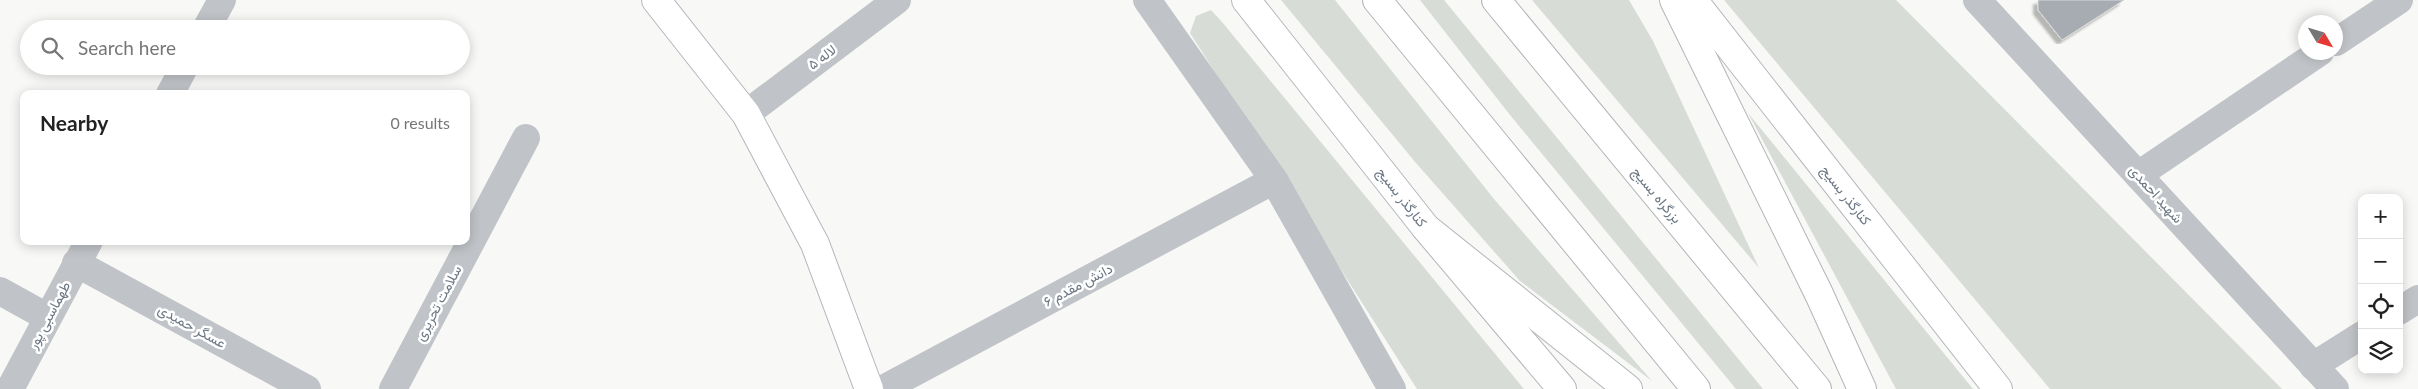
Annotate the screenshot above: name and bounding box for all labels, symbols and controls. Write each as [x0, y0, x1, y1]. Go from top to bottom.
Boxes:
north arrow [2298, 15, 2343, 60]
search box [20, 20, 470, 75]
icon: search [38, 34, 66, 62]
text: Search here [78, 36, 176, 59]
street label: لاله ۵ [804, 40, 839, 73]
text: Nearby [40, 110, 108, 135]
text: 0 results [390, 113, 450, 132]
street label: کنارگذر بسیج [1815, 161, 1875, 230]
street label: شهید احمدی [2125, 161, 2187, 227]
street label: کنارگذر بسیج [1371, 163, 1431, 232]
street label: بزرگراه بسیج [1627, 163, 1686, 228]
map controls [2358, 194, 2403, 374]
button: + [2358, 194, 2403, 239]
button: − [2358, 239, 2403, 284]
street label: دانش مقدم ۶ [1040, 259, 1116, 311]
street label: سلامت تحریری [411, 262, 465, 344]
street label: طهماسبی پور [23, 278, 75, 353]
button: locate [2358, 284, 2403, 329]
street label: عسگر حمیدی [155, 300, 229, 352]
button: layers [2358, 329, 2403, 374]

